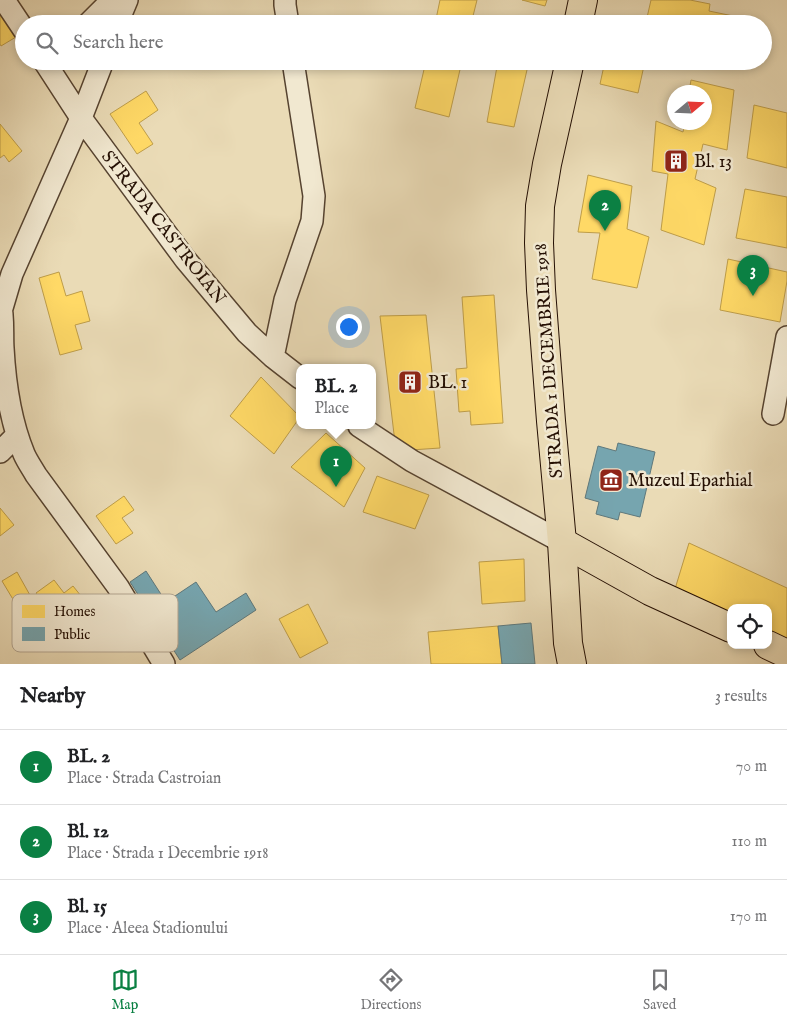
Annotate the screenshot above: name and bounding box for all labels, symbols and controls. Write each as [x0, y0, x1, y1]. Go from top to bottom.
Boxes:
search box [15, 15, 772, 70]
icon: search [33, 29, 61, 57]
text: Search here [73, 31, 164, 55]
north arrow [667, 85, 712, 130]
street label: STRADA CASTROIAN [96, 146, 230, 310]
building icon: Bl. 13 [663, 148, 689, 174]
place label: Bl. 13 [694, 151, 732, 174]
pin: 2 [589, 190, 621, 231]
street label: STRADA 1 DECEMBRIE 1918 [530, 243, 569, 479]
pin: 3 [737, 255, 769, 296]
your location [336, 314, 362, 340]
popup [296, 364, 376, 429]
building icon: BL. 1 [397, 369, 423, 395]
place label: BL. 1 [428, 372, 467, 395]
text: BL. 2 [314, 375, 358, 399]
text: Place [314, 399, 349, 419]
pin: 1 [320, 446, 352, 487]
museum icon: Muzeul Eparhial [598, 467, 624, 493]
place label: Muzeul Eparhial [628, 470, 753, 493]
legend [12, 594, 178, 652]
text: Homes [54, 603, 96, 621]
map controls [727, 604, 772, 649]
button: locate [727, 604, 772, 649]
text: Public [54, 626, 90, 644]
text: Nearby [20, 683, 85, 710]
text: 3 results [715, 687, 767, 707]
text: BL. 2 [67, 745, 110, 769]
text: 1 [33, 757, 39, 777]
text: 70 m [736, 757, 767, 777]
text: Place · Strada Castroian [67, 769, 221, 789]
text: Bl. 12 [67, 820, 109, 844]
text: 2 [32, 832, 40, 852]
text: 110 m [731, 832, 767, 852]
text: Place · Strada 1 Decembrie 1918 [67, 844, 268, 864]
text: Bl. 15 [67, 895, 107, 919]
text: 3 [33, 907, 39, 927]
text: 170 m [730, 907, 767, 927]
text: Place · Aleea Stadionului [67, 919, 228, 939]
tab: Map [111, 966, 139, 1014]
tab: Directions [360, 966, 421, 1014]
tab: Saved [643, 966, 676, 1014]

